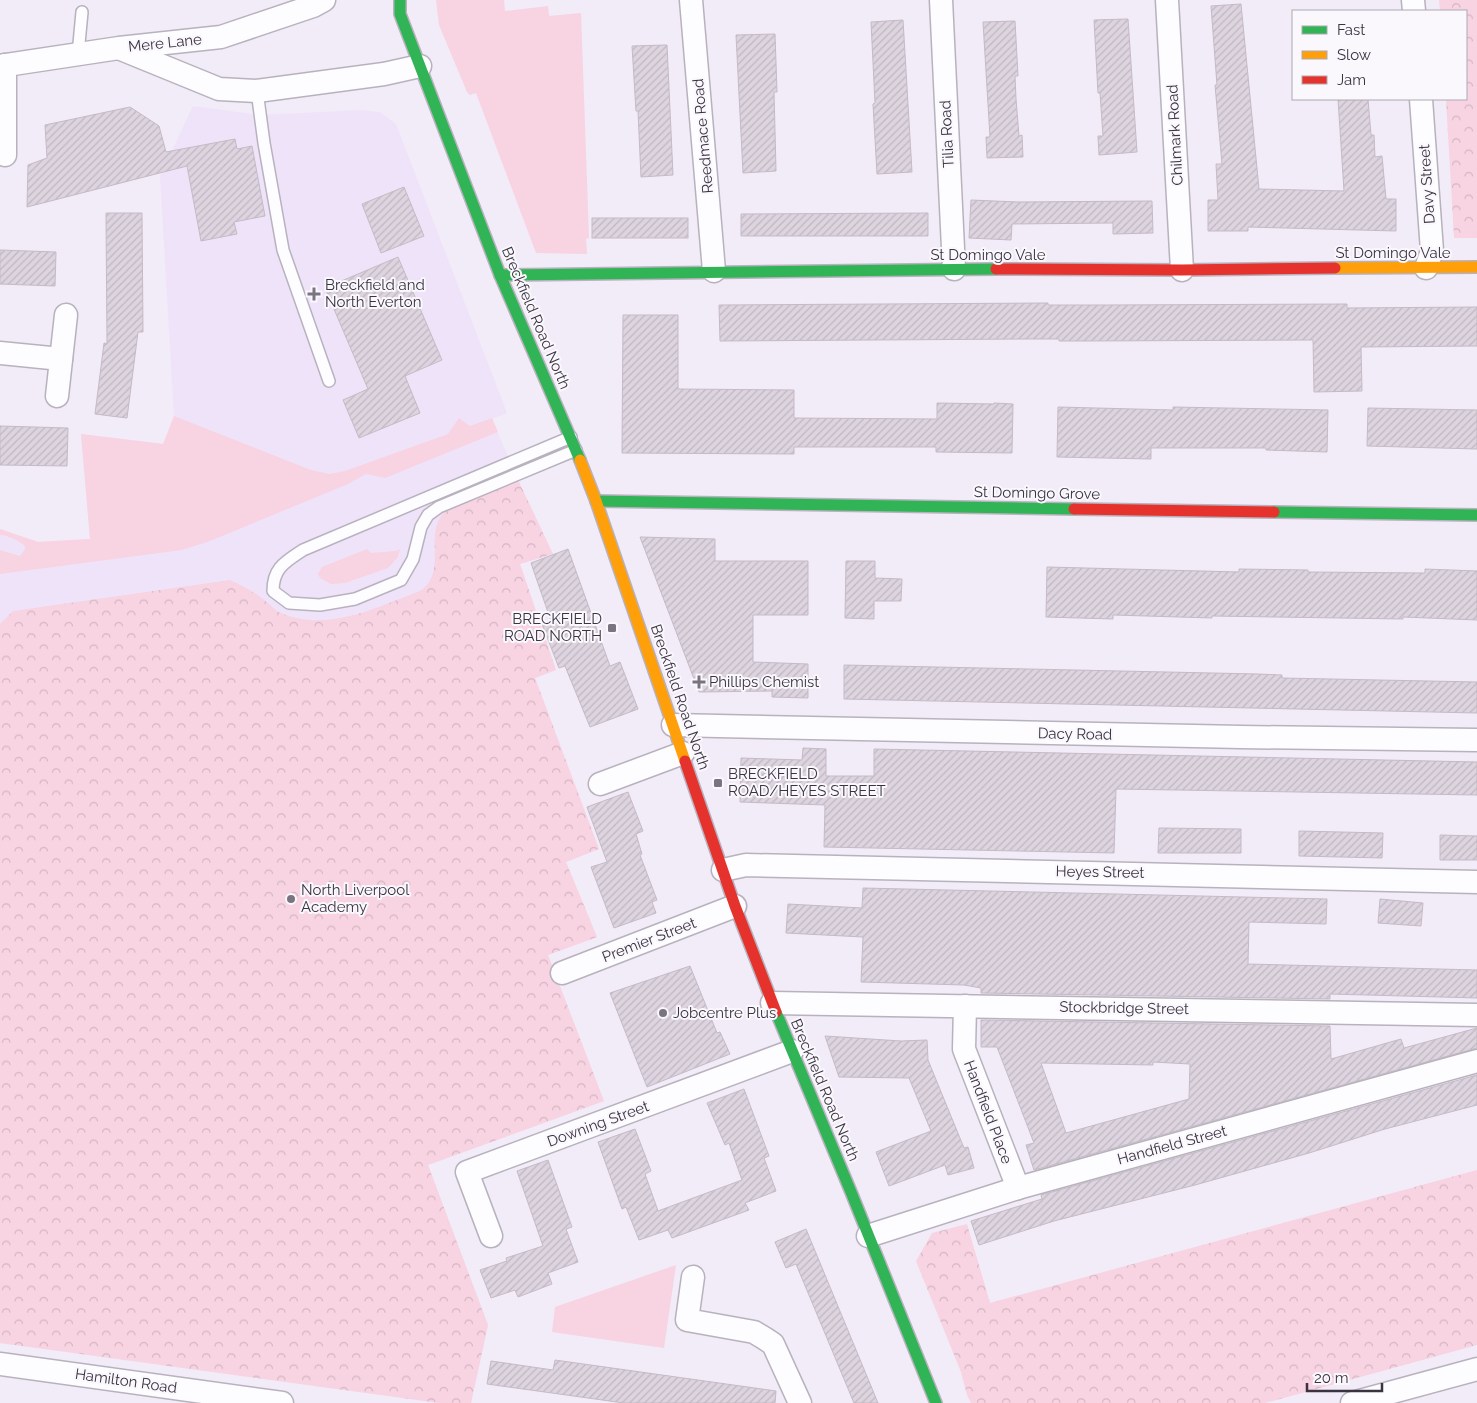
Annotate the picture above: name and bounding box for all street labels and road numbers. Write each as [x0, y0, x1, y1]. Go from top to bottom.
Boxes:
street label: Mere Lane [127, 30, 203, 56]
street label: Reedmace Road [689, 78, 717, 194]
street label: Chilmark Road [1163, 84, 1187, 186]
street label: Tilia Road [936, 100, 958, 168]
street label: Davy Street [1415, 144, 1439, 224]
street label: Breckfield Road North [498, 244, 574, 392]
street label: St Domingo Vale [1335, 244, 1451, 262]
street label: St Domingo Vale [930, 246, 1046, 264]
street label: St Domingo Grove [974, 483, 1100, 503]
street label: Breckfield Road North [647, 622, 713, 772]
street label: Dacy Road [1038, 724, 1112, 744]
street label: Heyes Street [1055, 862, 1145, 882]
street label: Premier Street [599, 914, 699, 966]
street label: Stockbridge Street [1059, 998, 1189, 1018]
street label: Breckfield Road North [787, 1016, 863, 1164]
street label: Handfield Place [960, 1058, 1016, 1166]
street label: Downing Street [545, 1097, 651, 1151]
street label: Handfield Street [1115, 1122, 1229, 1168]
street label: Hamilton Road [74, 1365, 178, 1397]

